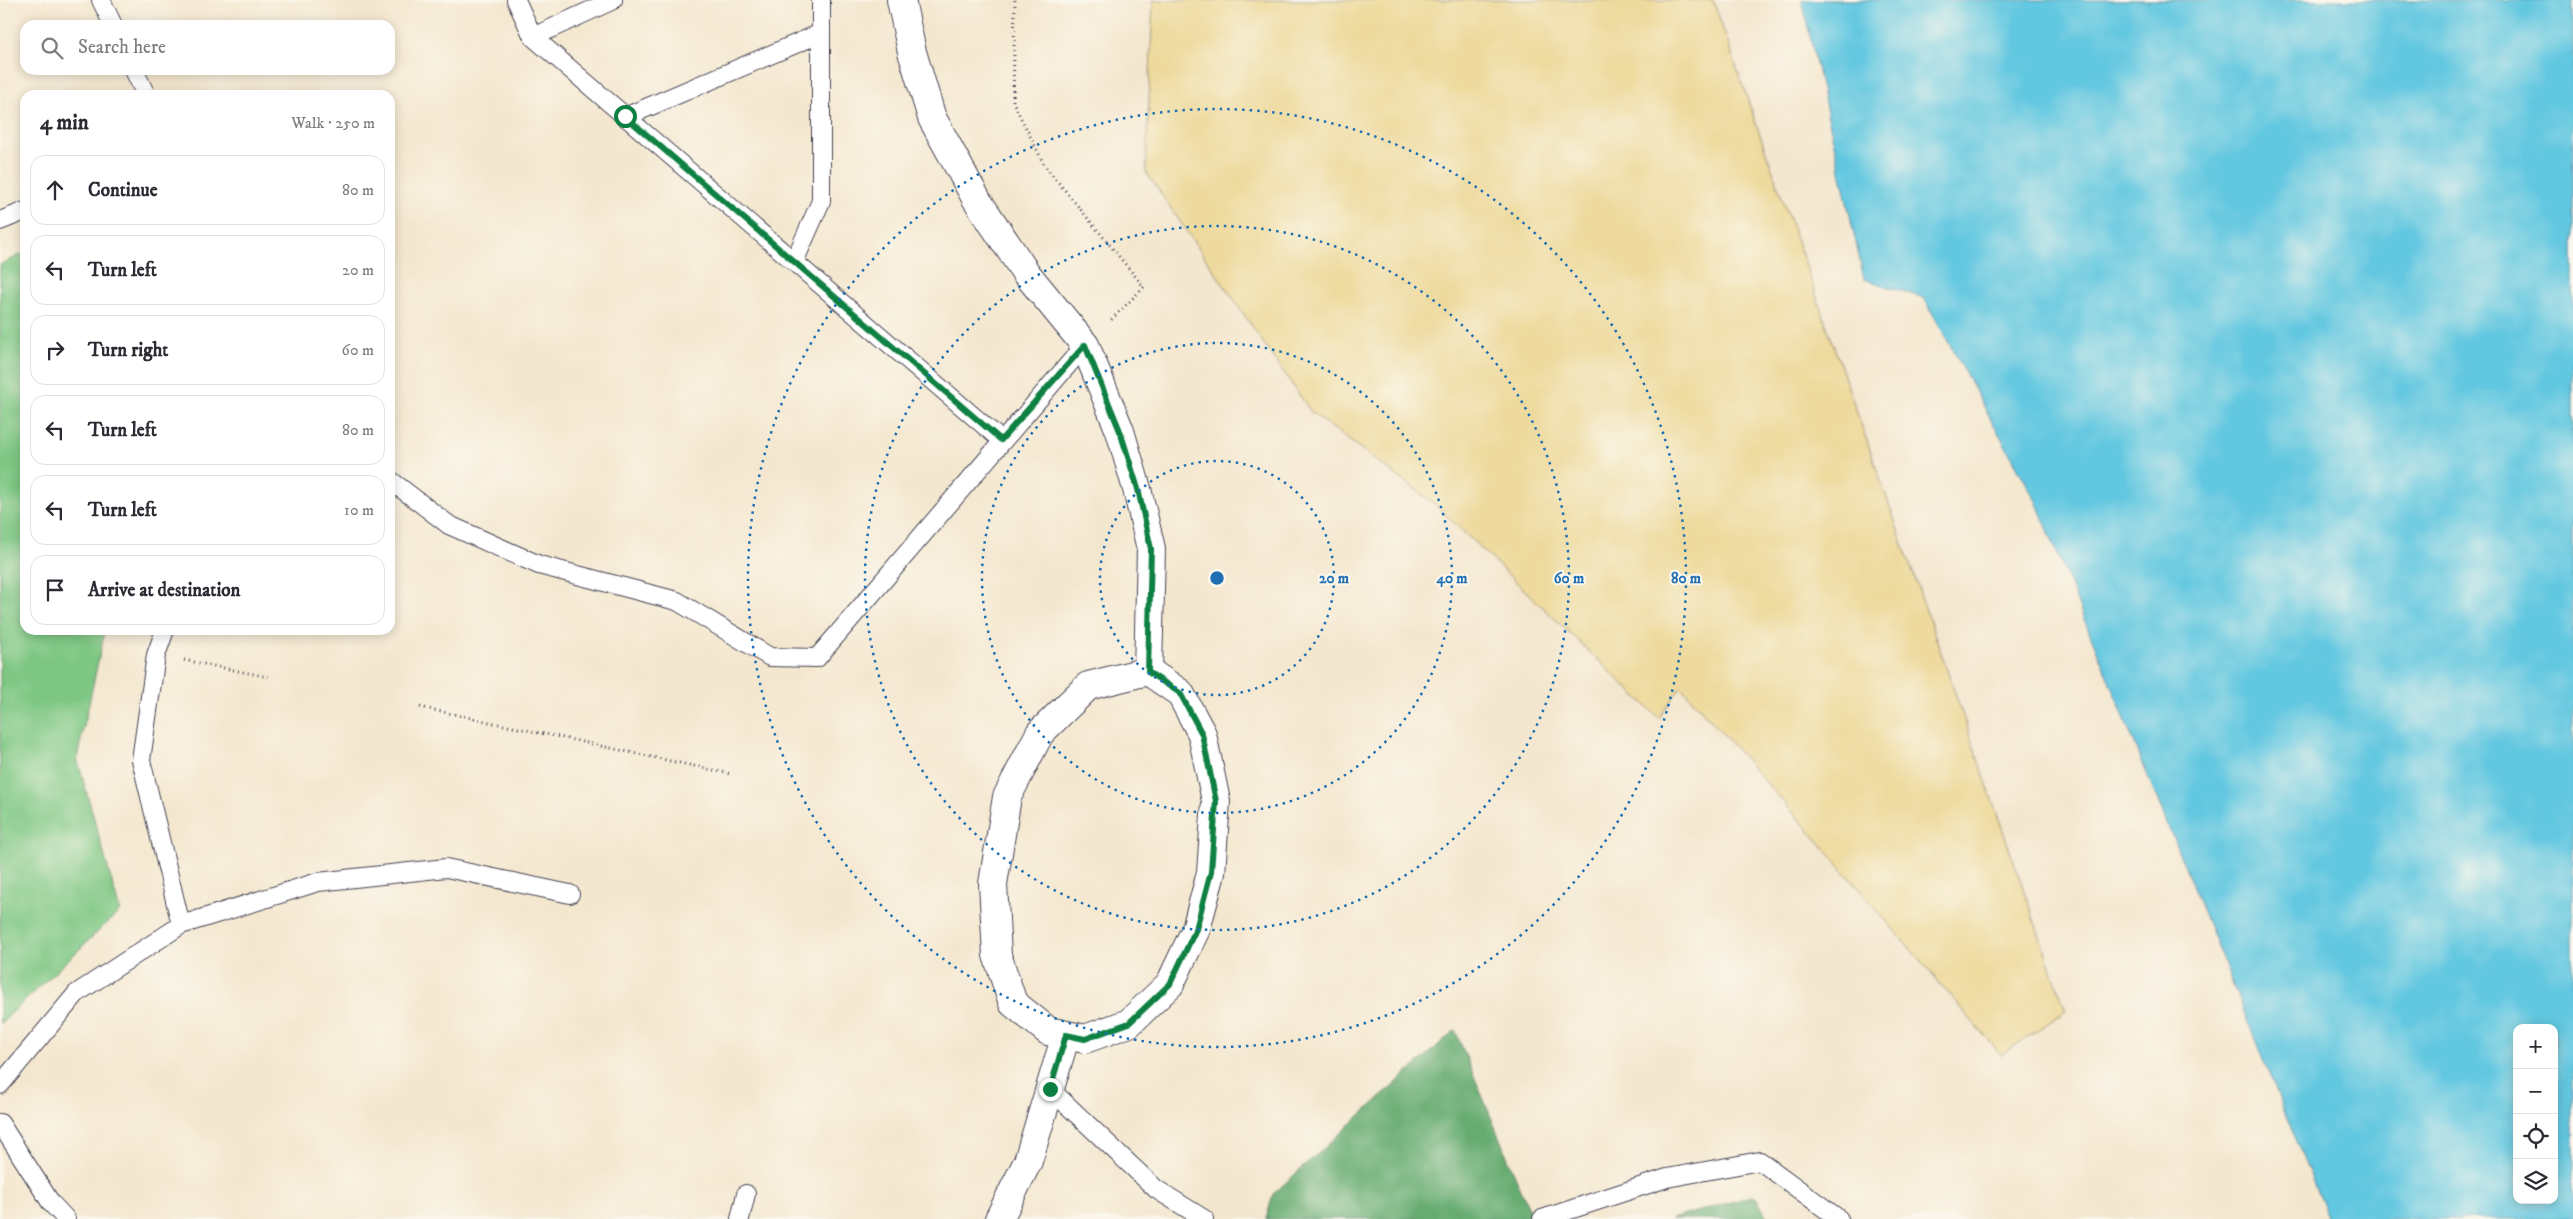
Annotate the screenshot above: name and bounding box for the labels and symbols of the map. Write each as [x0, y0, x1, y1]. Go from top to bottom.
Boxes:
route start [614, 105, 637, 128]
centre of rings [1208, 569, 1226, 587]
text: 20 m [1319, 569, 1350, 588]
text: 40 m [1435, 569, 1468, 588]
text: 60 m [1554, 569, 1585, 588]
text: 80 m [1671, 569, 1702, 588]
route end [1039, 1078, 1062, 1101]

